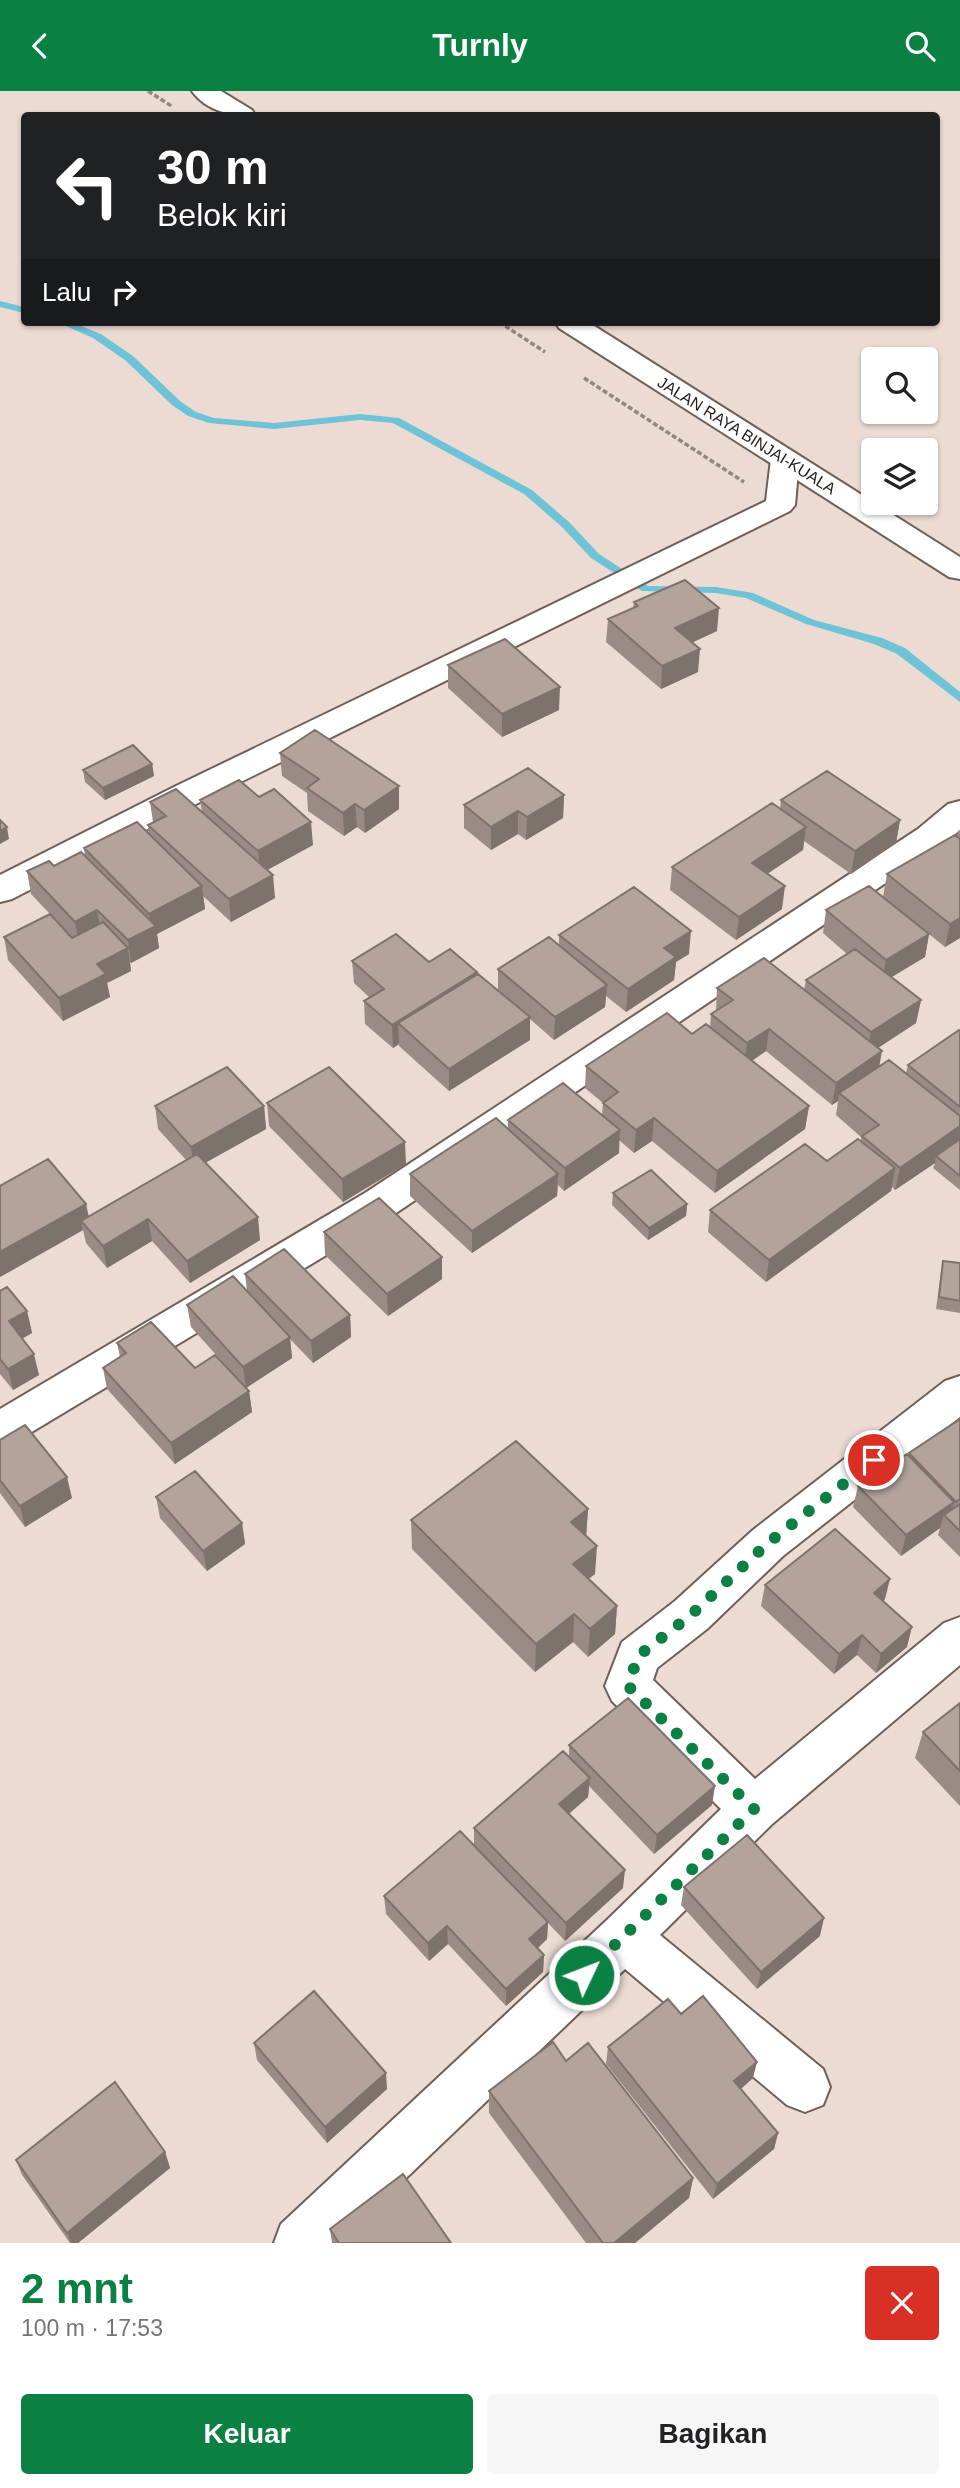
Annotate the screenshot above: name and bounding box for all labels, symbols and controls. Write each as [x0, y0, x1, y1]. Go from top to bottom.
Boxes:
icon: back [21, 27, 59, 65]
text: Turnly [432, 27, 528, 63]
icon: search [901, 27, 939, 65]
icon: left [42, 140, 133, 231]
text: 30 m [157, 140, 269, 194]
text: Belok kiri [157, 197, 287, 233]
icon: right [105, 273, 143, 311]
text: Lalu [42, 277, 91, 307]
map controls [861, 347, 938, 515]
button: search [861, 347, 938, 424]
street label: JALAN RAYA BINJAI-KUALA [655, 373, 839, 498]
button: layers [861, 438, 938, 515]
pin [844, 1430, 904, 1490]
icon: arrive [855, 1441, 893, 1479]
position arrow [547, 1938, 621, 2012]
text: 2 mnt [21, 2265, 133, 2312]
button: close [865, 2266, 939, 2340]
text: 100 m · 17:53 [21, 2315, 163, 2341]
button: Keluar [21, 2394, 473, 2474]
button: Bagikan [487, 2394, 939, 2474]

